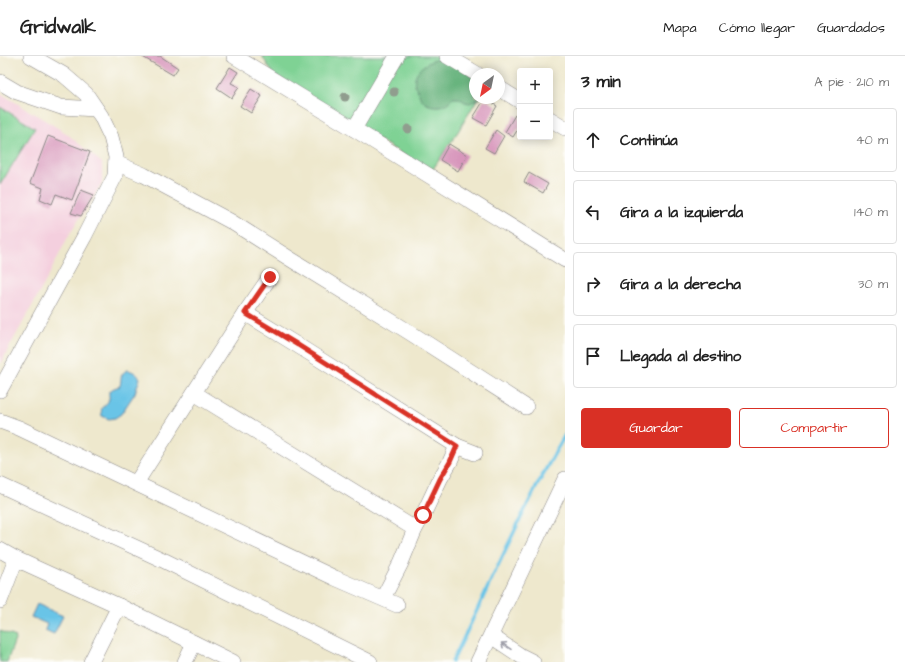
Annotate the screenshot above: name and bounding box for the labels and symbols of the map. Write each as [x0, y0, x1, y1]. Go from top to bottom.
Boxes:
north arrow [469, 68, 505, 104]
route end [261, 268, 279, 286]
route start [414, 506, 432, 524]
one-way arrow [501, 642, 512, 650]

